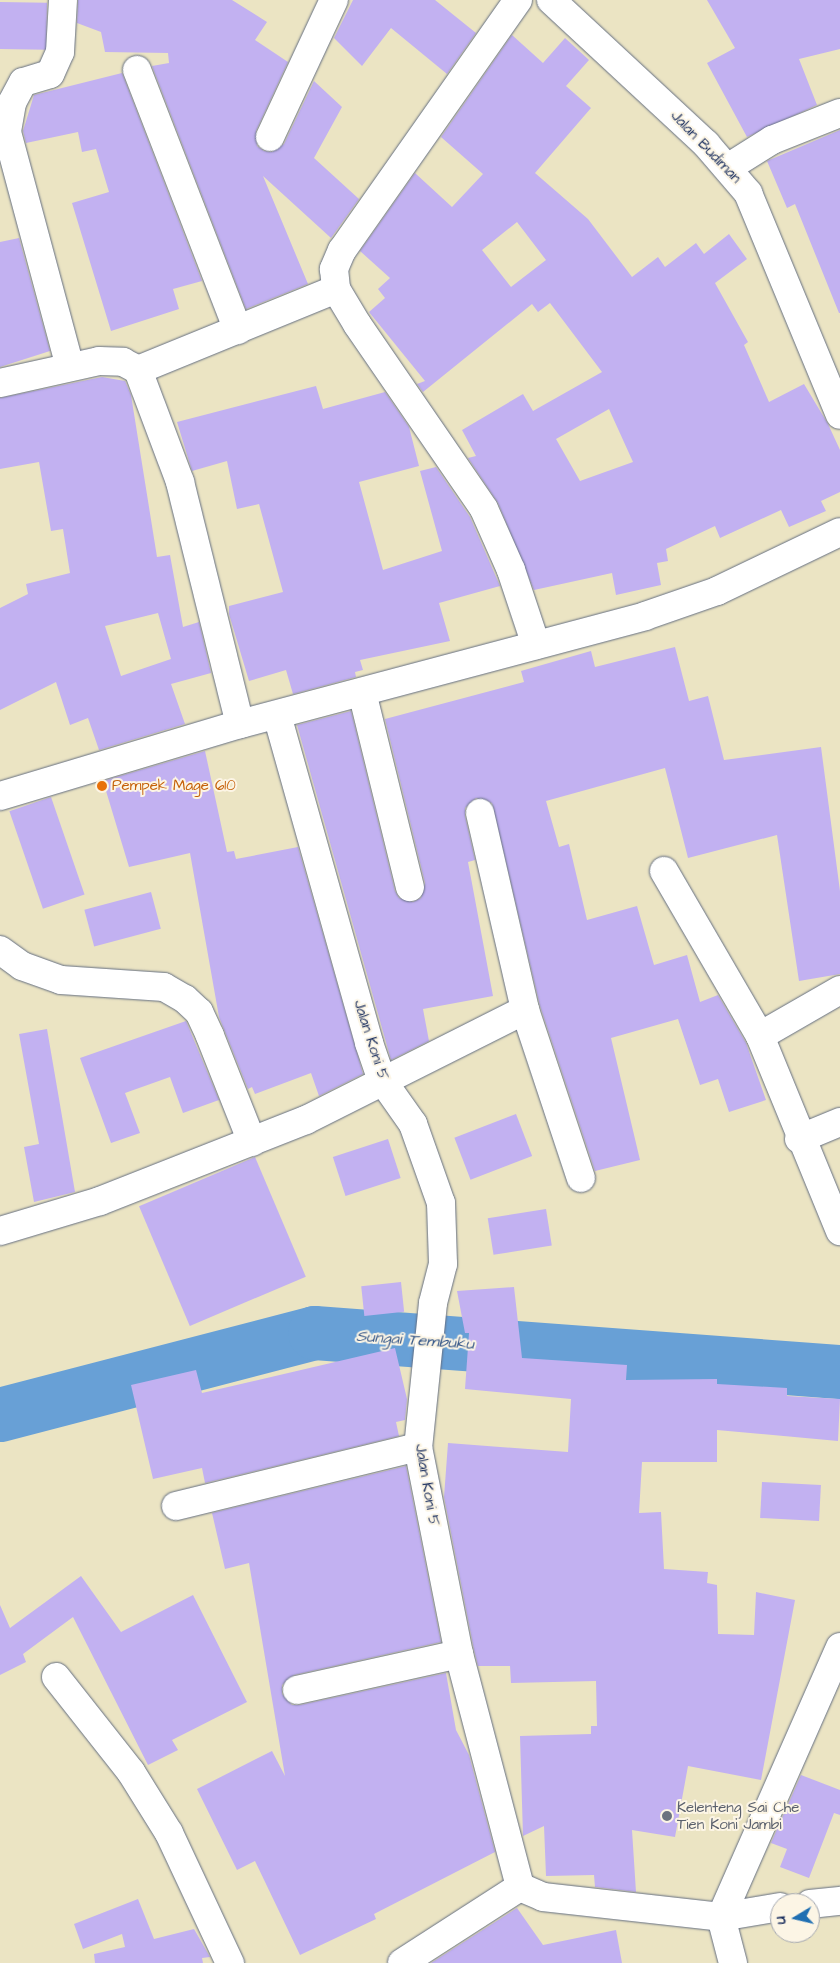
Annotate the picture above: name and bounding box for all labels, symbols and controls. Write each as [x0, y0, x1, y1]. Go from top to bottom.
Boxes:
street label: Jalan Budiman [667, 107, 745, 187]
place label: Pempek Mage 610 [112, 777, 236, 795]
marker: Pempek Mage 610 [96, 780, 108, 792]
street label: Jalan Koni 5 [350, 998, 392, 1082]
water label: Sungai Tembuku [356, 1326, 474, 1354]
street label: Jalan Koni 5 [411, 1443, 443, 1527]
place label: Kelenteng Sai Che Tien Koni Jambi [677, 1798, 799, 1833]
marker: Kelenteng Sai Che Tien Koni Jambi [661, 1810, 673, 1822]
north arrow [770, 1893, 820, 1943]
text: U [771, 1915, 792, 1926]

